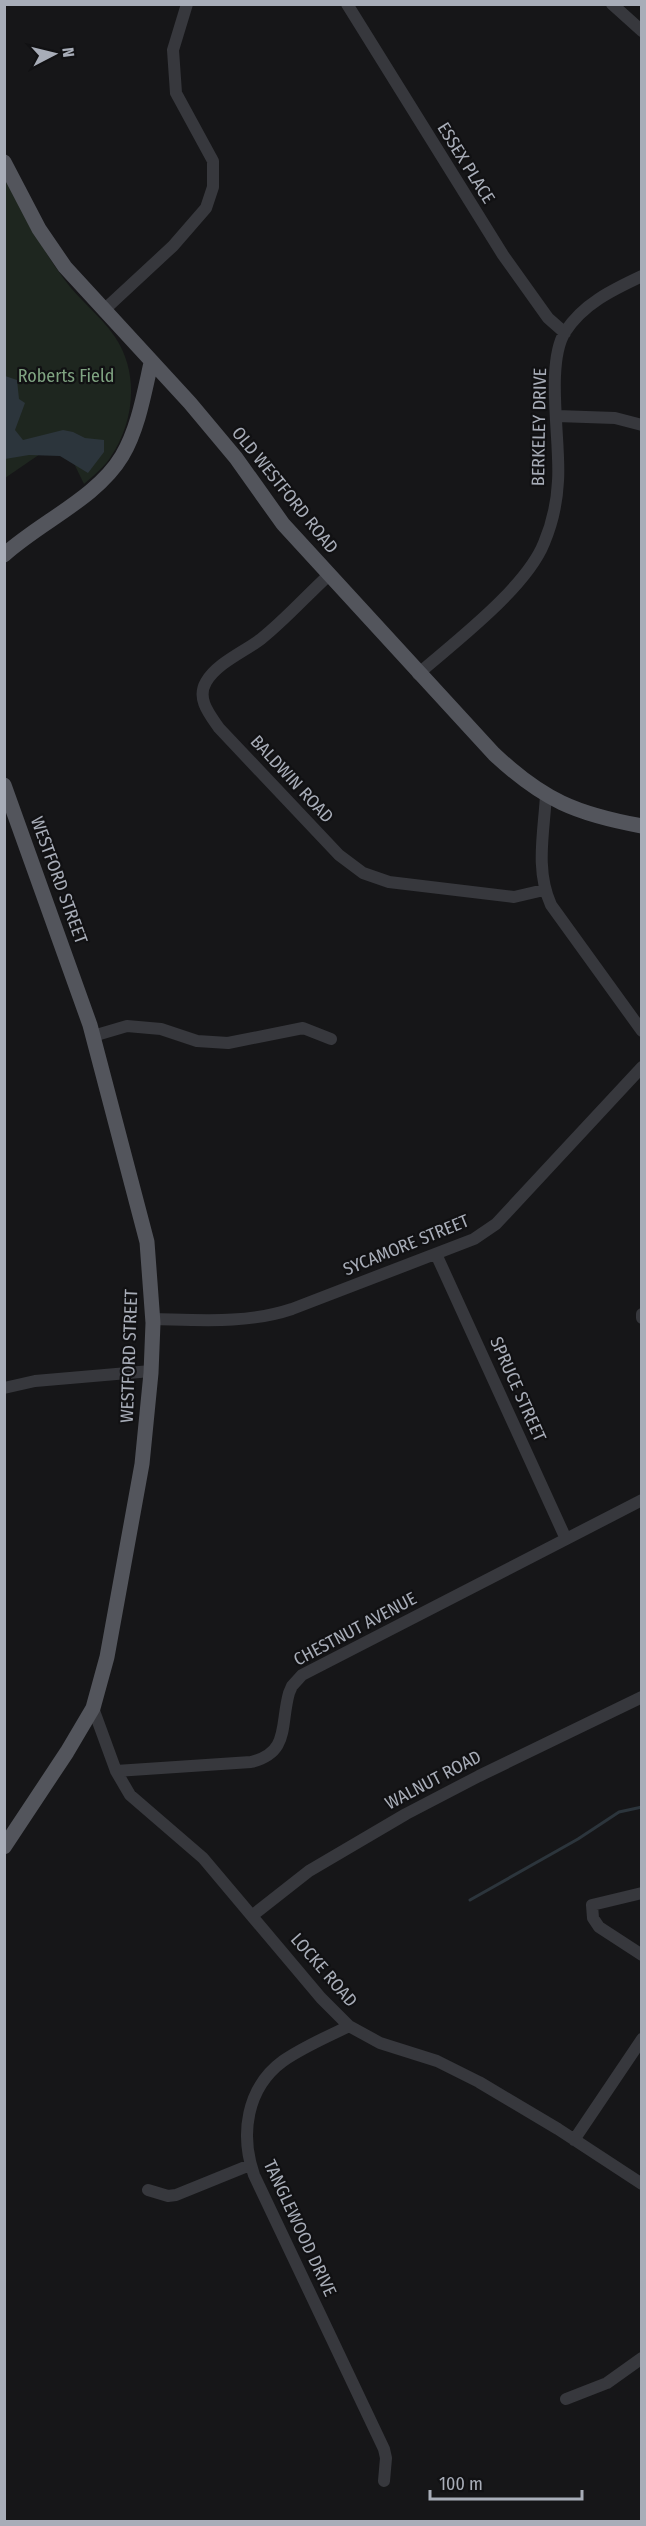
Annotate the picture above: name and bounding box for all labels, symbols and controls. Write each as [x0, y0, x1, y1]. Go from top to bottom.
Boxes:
north arrow [24, 24, 84, 84]
text: N [58, 46, 78, 58]
street label: ESSEX PLACE [432, 118, 500, 208]
park label: Roberts Field [18, 365, 114, 387]
street label: BERKELEY DRIVE [527, 368, 551, 486]
street label: OLD WESTFORD ROAD [227, 422, 343, 558]
street label: BALDWIN ROAD [246, 731, 338, 827]
street label: WESTFORD STREET [26, 813, 92, 947]
street label: SYCAMORE STREET [340, 1209, 473, 1280]
street label: WESTFORD STREET [116, 1288, 142, 1423]
street label: SPRUCE STREET [485, 1333, 551, 1445]
street label: CHESTNUT AVENUE [290, 1587, 420, 1671]
street label: WALNUT ROAD [381, 1745, 485, 1815]
street label: LOCKE ROAD [286, 1929, 362, 2011]
street label: TANGLEWOOD DRIVE [259, 2156, 341, 2300]
scale bar [430, 2463, 582, 2501]
text: 100 m [439, 2473, 483, 2495]

